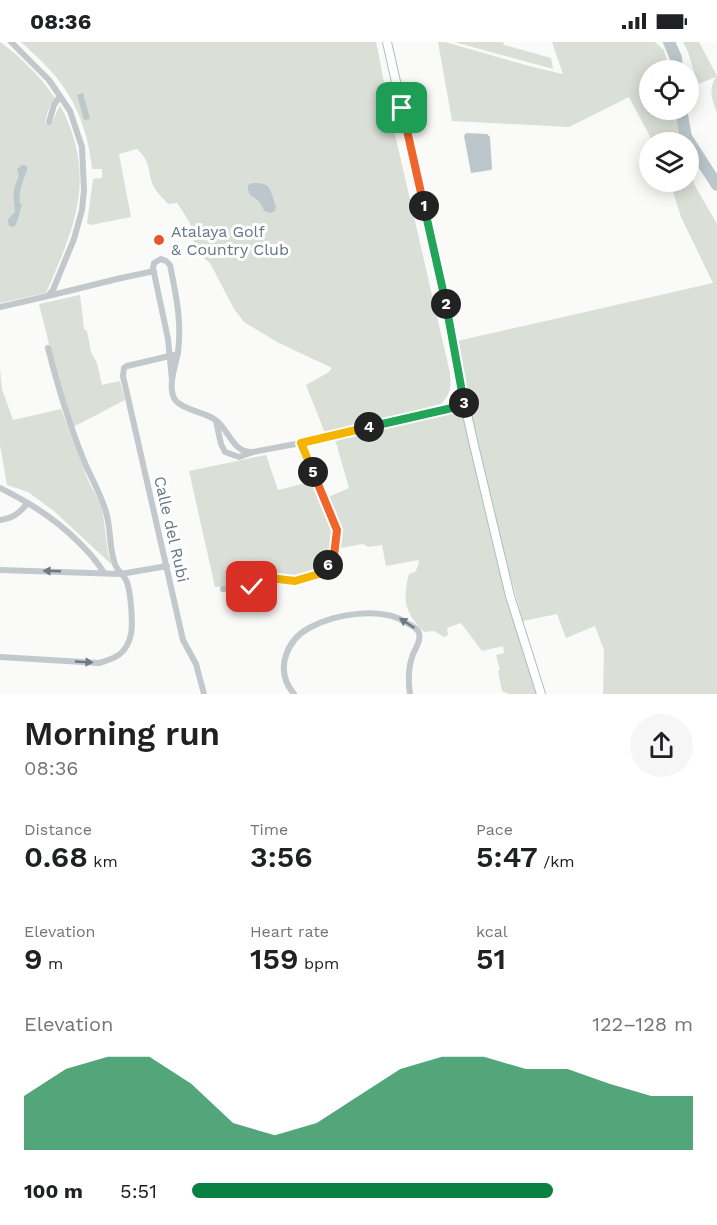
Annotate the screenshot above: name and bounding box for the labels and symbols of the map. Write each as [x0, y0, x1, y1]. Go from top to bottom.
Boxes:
pin [376, 82, 427, 133]
pin: 1 [409, 191, 439, 221]
place label: Atalaya Golf & Country Club [171, 222, 289, 259]
marker: Atalaya Golf & Country Club [152, 233, 166, 247]
pin: 2 [431, 289, 461, 319]
pin: 3 [449, 388, 479, 418]
pin: 4 [354, 412, 384, 442]
pin: 5 [298, 457, 328, 487]
street label: Calle del Rubi [150, 474, 193, 584]
pin: 6 [313, 550, 343, 580]
pin [226, 561, 277, 612]
one-way arrow [42, 567, 61, 576]
one-way arrow [399, 617, 415, 629]
one-way arrow [74, 658, 93, 667]

